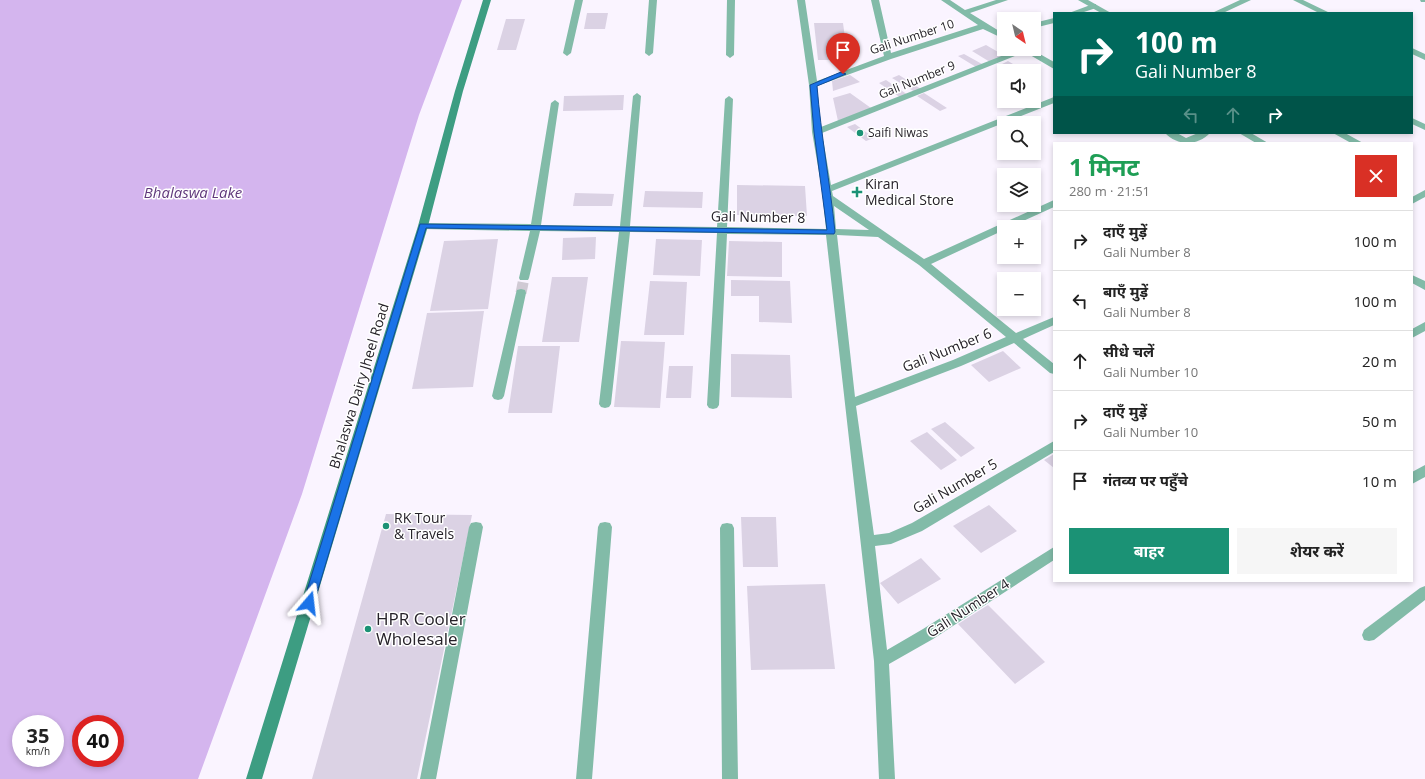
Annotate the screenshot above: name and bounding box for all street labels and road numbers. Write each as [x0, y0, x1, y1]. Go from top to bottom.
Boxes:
street label: Gali Number 10 [867, 15, 956, 58]
street label: Gali Number 9 [876, 56, 958, 103]
street label: Gali Number 8 [711, 206, 805, 227]
street label: Bhalaswa Dairy Jheel Road [324, 301, 393, 471]
street label: Gali Number 6 [899, 323, 994, 376]
street label: Gali Number 5 [909, 454, 1000, 517]
street label: Gali Number 4 [923, 574, 1013, 641]

